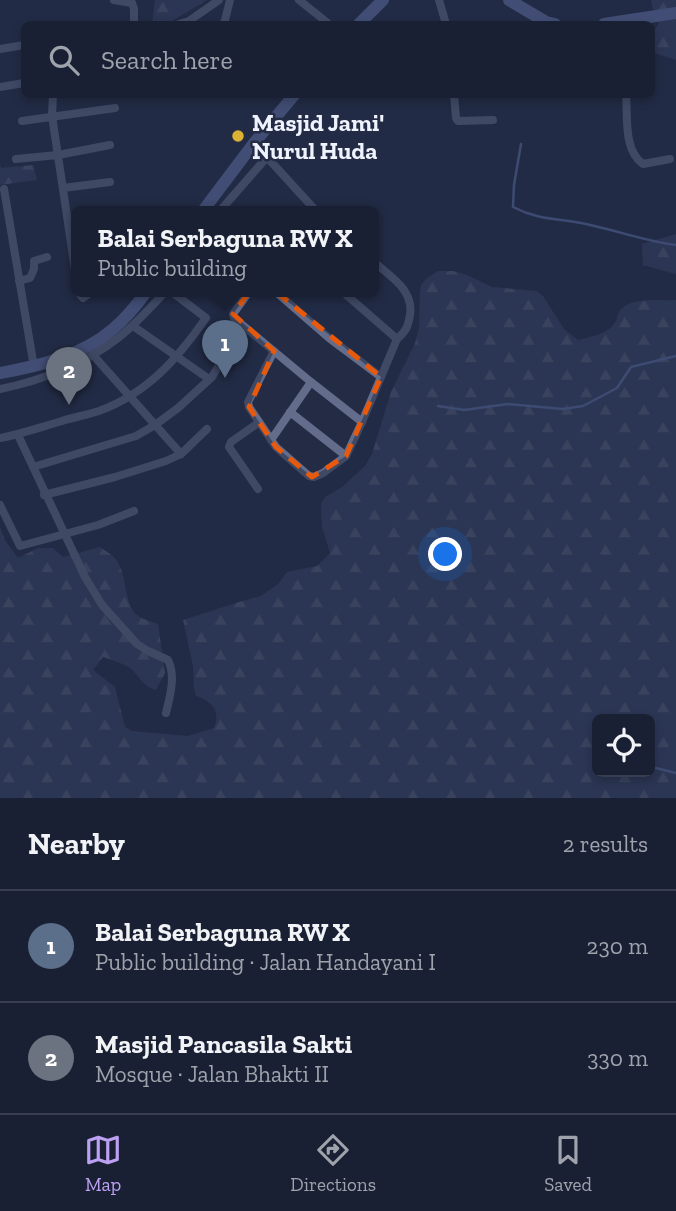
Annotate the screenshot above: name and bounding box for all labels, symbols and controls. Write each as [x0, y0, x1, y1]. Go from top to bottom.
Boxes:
search box [21, 21, 655, 98]
icon: search [45, 41, 83, 79]
text: Search here [101, 44, 233, 76]
place label: Masjid Jami' Nurul Huda [252, 108, 384, 165]
marker: Masjid Jami' Nurul Huda [230, 128, 246, 144]
popup [71, 206, 379, 297]
text: Balai Serbaguna RW X [98, 222, 352, 254]
text: Public building [98, 254, 247, 282]
pin: 1 [202, 320, 248, 378]
pin: 2 [46, 347, 92, 405]
your location [428, 537, 462, 571]
map controls [592, 714, 655, 777]
button: locate [592, 714, 655, 777]
text: Nearby [28, 826, 125, 862]
text: 2 results [563, 830, 648, 858]
text: Balai Serbaguna RW X [95, 916, 350, 948]
text: 1 [46, 932, 56, 960]
text: 230 m [587, 932, 648, 960]
text: Public building · Jalan Handayani I [95, 948, 436, 976]
text: Masjid Pancasila Sakti [95, 1028, 352, 1060]
text: 2 [45, 1044, 57, 1072]
text: 330 m [587, 1044, 648, 1072]
text: Mosque · Jalan Bhakti II [95, 1060, 329, 1088]
tab: Map [84, 1131, 122, 1196]
tab: Directions [290, 1131, 376, 1196]
tab: Saved [544, 1131, 592, 1196]

